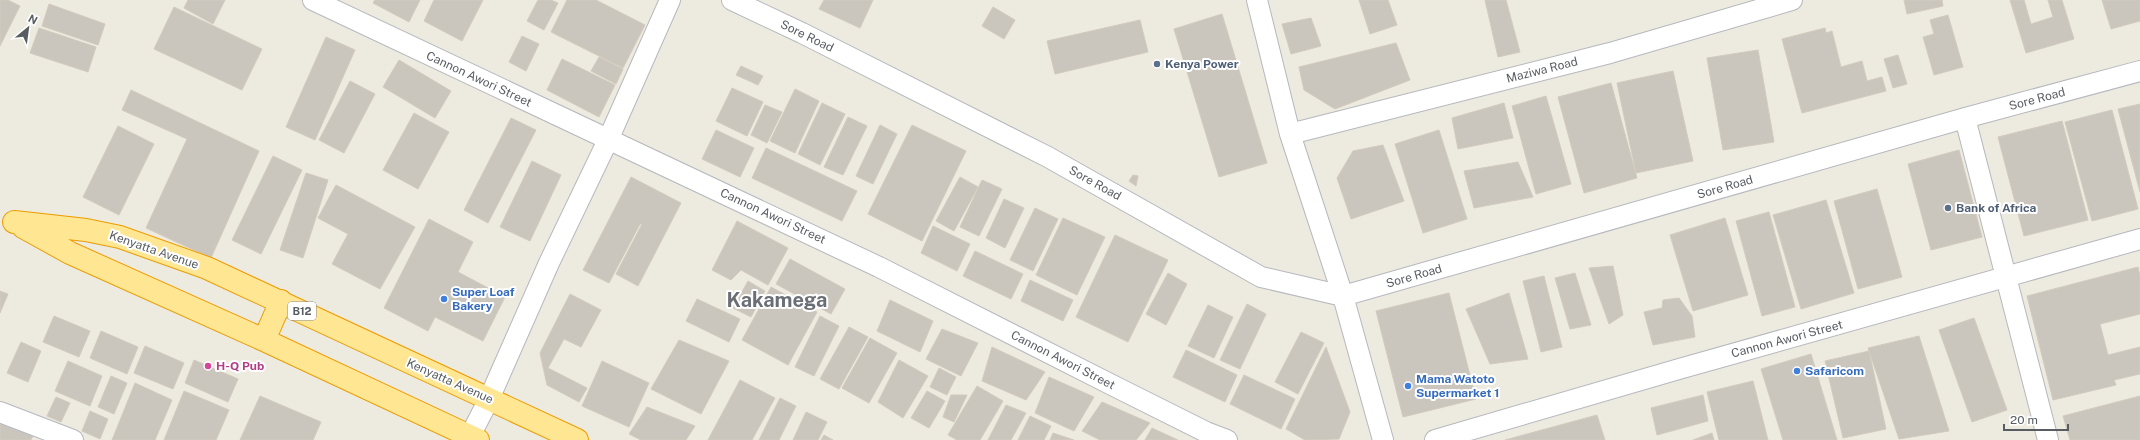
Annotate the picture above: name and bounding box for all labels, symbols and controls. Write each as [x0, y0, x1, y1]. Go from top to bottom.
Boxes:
north arrow [8, 8, 48, 48]
text: N [26, 12, 40, 27]
street label: Sore Road [778, 17, 836, 55]
street label: Cannon Awori Street [424, 48, 534, 110]
street label: Maziwa Road [1505, 54, 1579, 86]
place label: Kenya Power [1165, 57, 1239, 71]
marker: Kenya Power [1152, 59, 1162, 69]
street label: Sore Road [2007, 85, 2067, 113]
street label: Sore Road [1066, 163, 1124, 203]
street label: Sore Road [1695, 172, 1755, 202]
street label: Cannon Awori Street [718, 185, 828, 247]
place label: Bank of Africa [1956, 201, 2037, 215]
marker: Bank of Africa [1943, 203, 1953, 213]
street label: Kenyatta Avenue [108, 228, 201, 272]
street label: Sore Road [1384, 261, 1444, 291]
place label: Super Loaf Bakery [452, 285, 515, 313]
district label: Kakamega [727, 288, 827, 312]
marker: Super Loaf Bakery [439, 294, 449, 304]
road number: B12 [288, 302, 316, 320]
street label: Cannon Awori Street [1730, 317, 1845, 361]
street label: Cannon Awori Street [1009, 328, 1118, 392]
street label: Kenyatta Avenue [404, 356, 496, 406]
place label: H-Q Pub [216, 359, 264, 373]
marker: H-Q Pub [203, 361, 213, 371]
place label: Safaricom [1805, 364, 1864, 378]
marker: Safaricom [1792, 366, 1802, 376]
place label: Mama Watoto Supermarket 1 [1416, 372, 1499, 400]
marker: Mama Watoto Supermarket 1 [1403, 381, 1413, 391]
scale bar [2004, 406, 2068, 432]
text: 20 m [2010, 413, 2038, 427]

